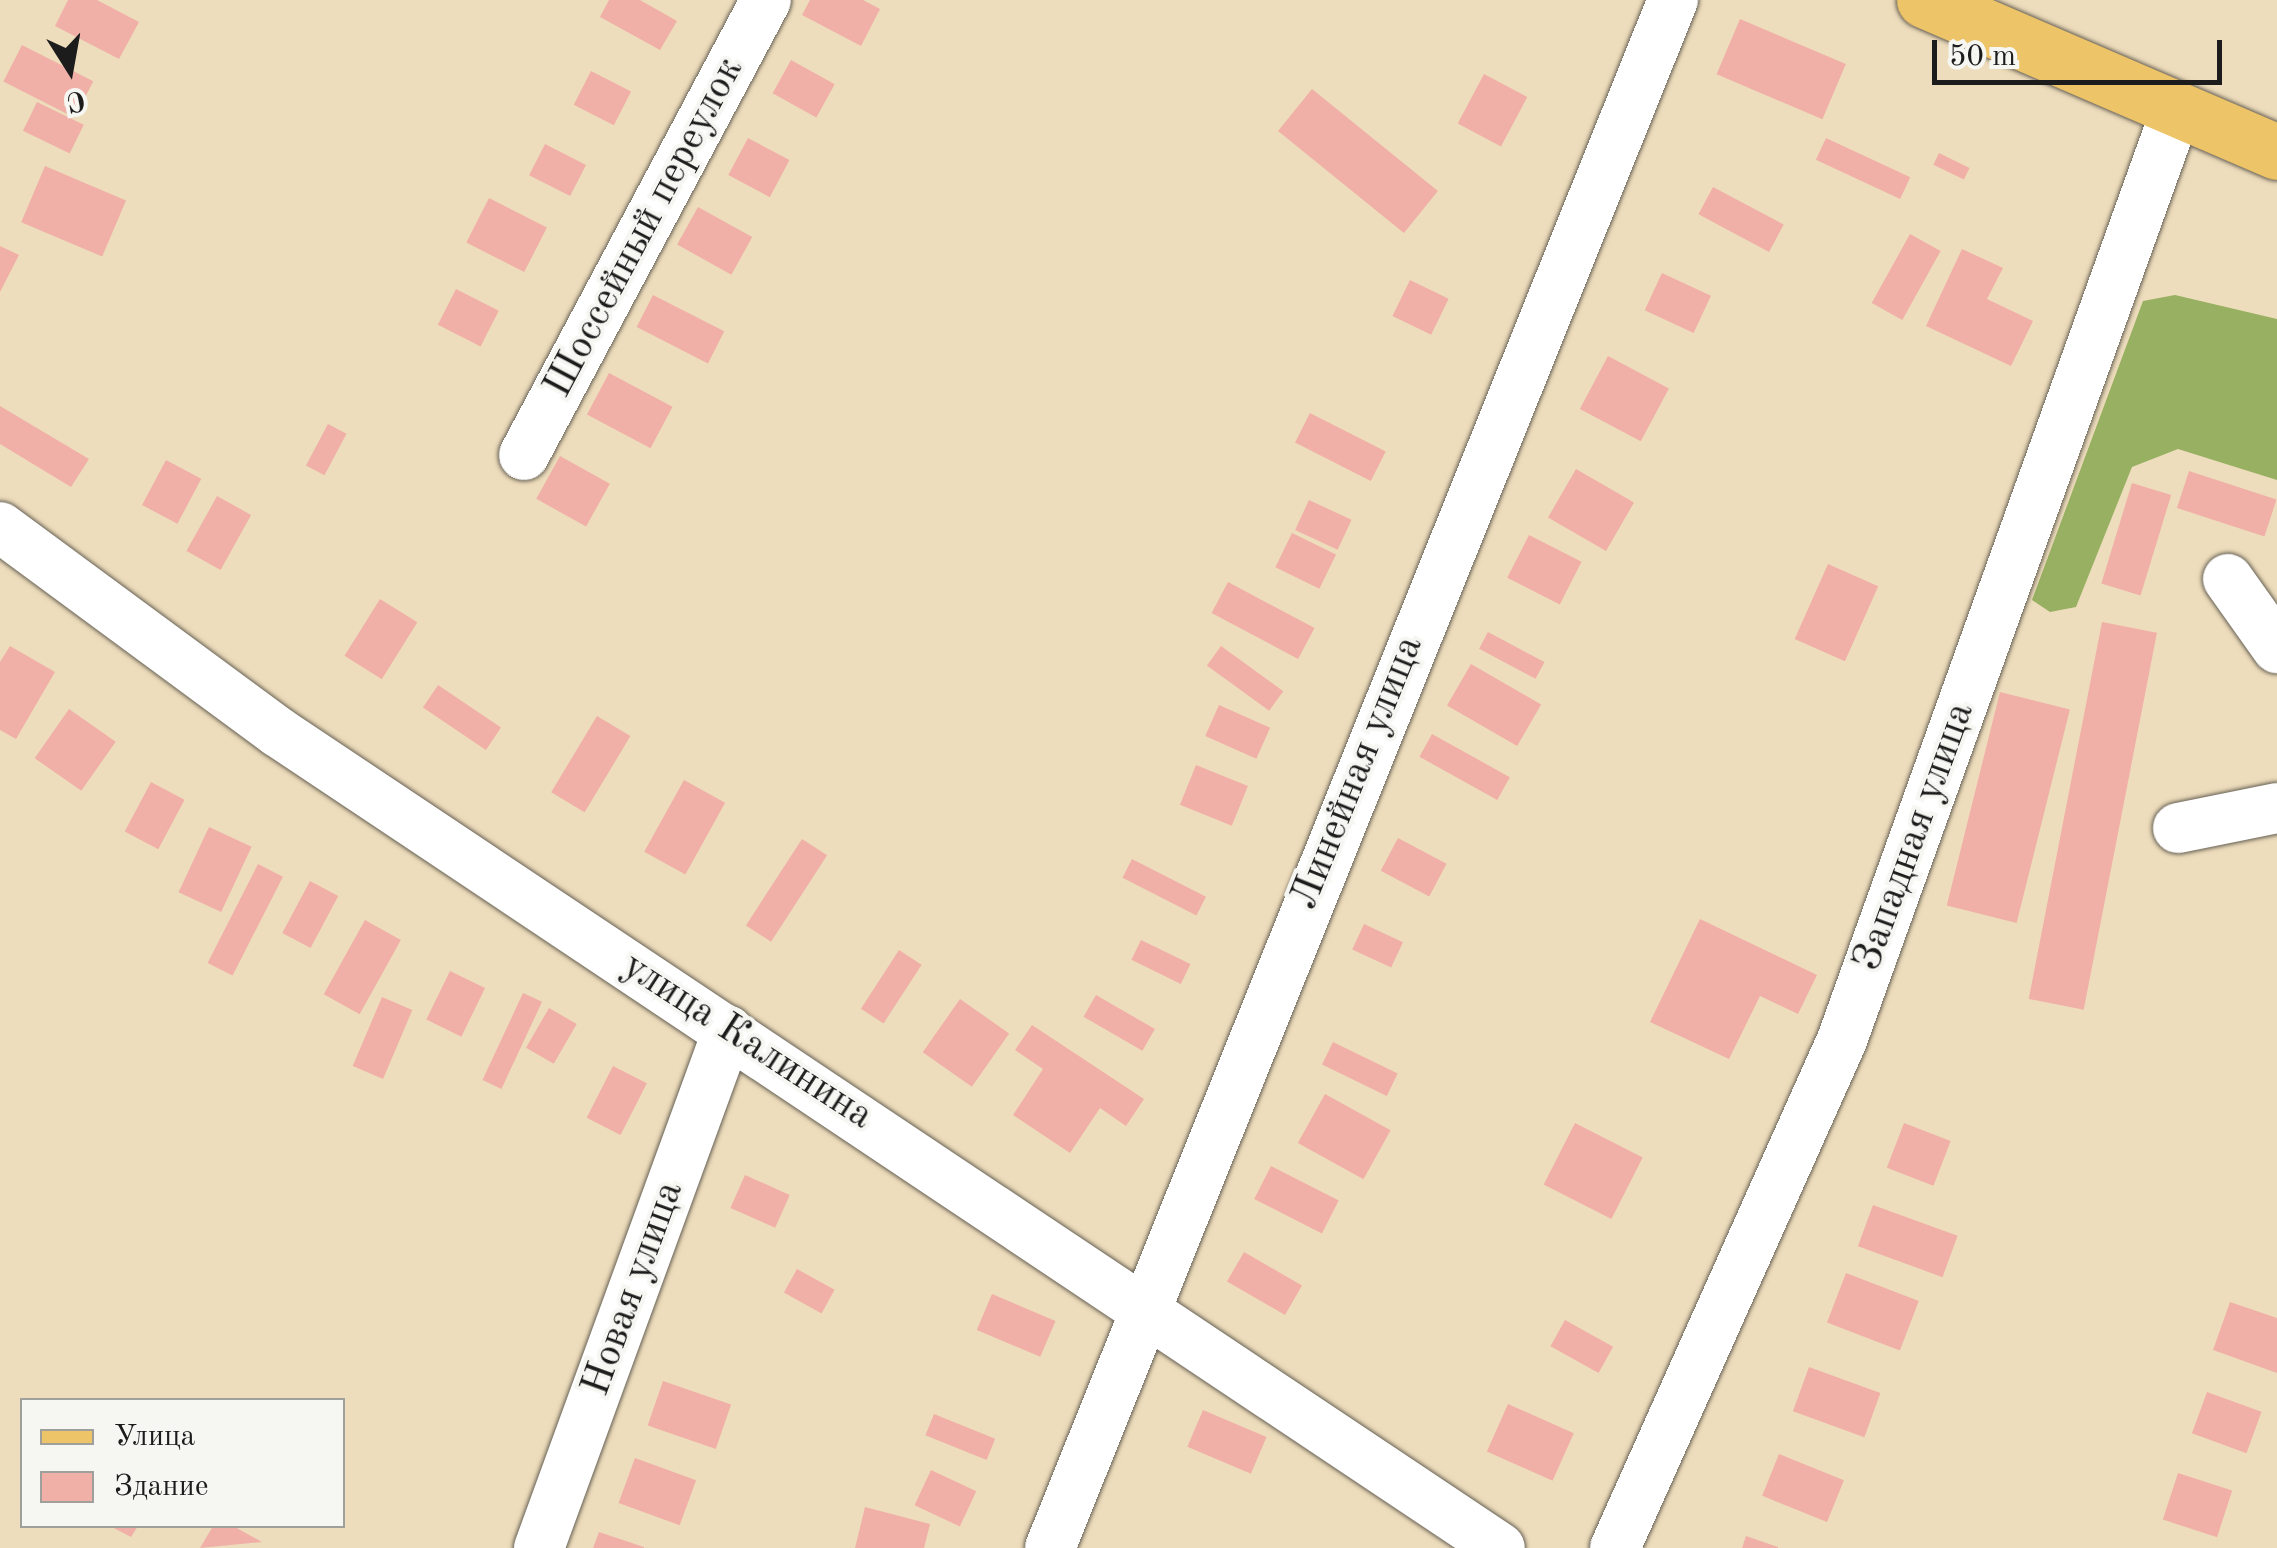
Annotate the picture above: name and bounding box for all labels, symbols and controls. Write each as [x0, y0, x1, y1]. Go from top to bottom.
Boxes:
north arrow [20, 20, 120, 120]
scale bar [1937, 20, 2227, 82]
text: 50 m [1949, 42, 2016, 72]
street label: Шоссейный переулок [535, 50, 755, 406]
text: С [64, 84, 87, 115]
street label: Линейная улица [1281, 629, 1435, 917]
street label: Западная улица [1844, 696, 1986, 978]
street label: улица Калинина [613, 943, 881, 1141]
street label: Новая улица [573, 1175, 695, 1403]
legend [20, 1398, 345, 1528]
text: Улица [114, 1422, 195, 1452]
text: Здание [114, 1472, 209, 1502]

